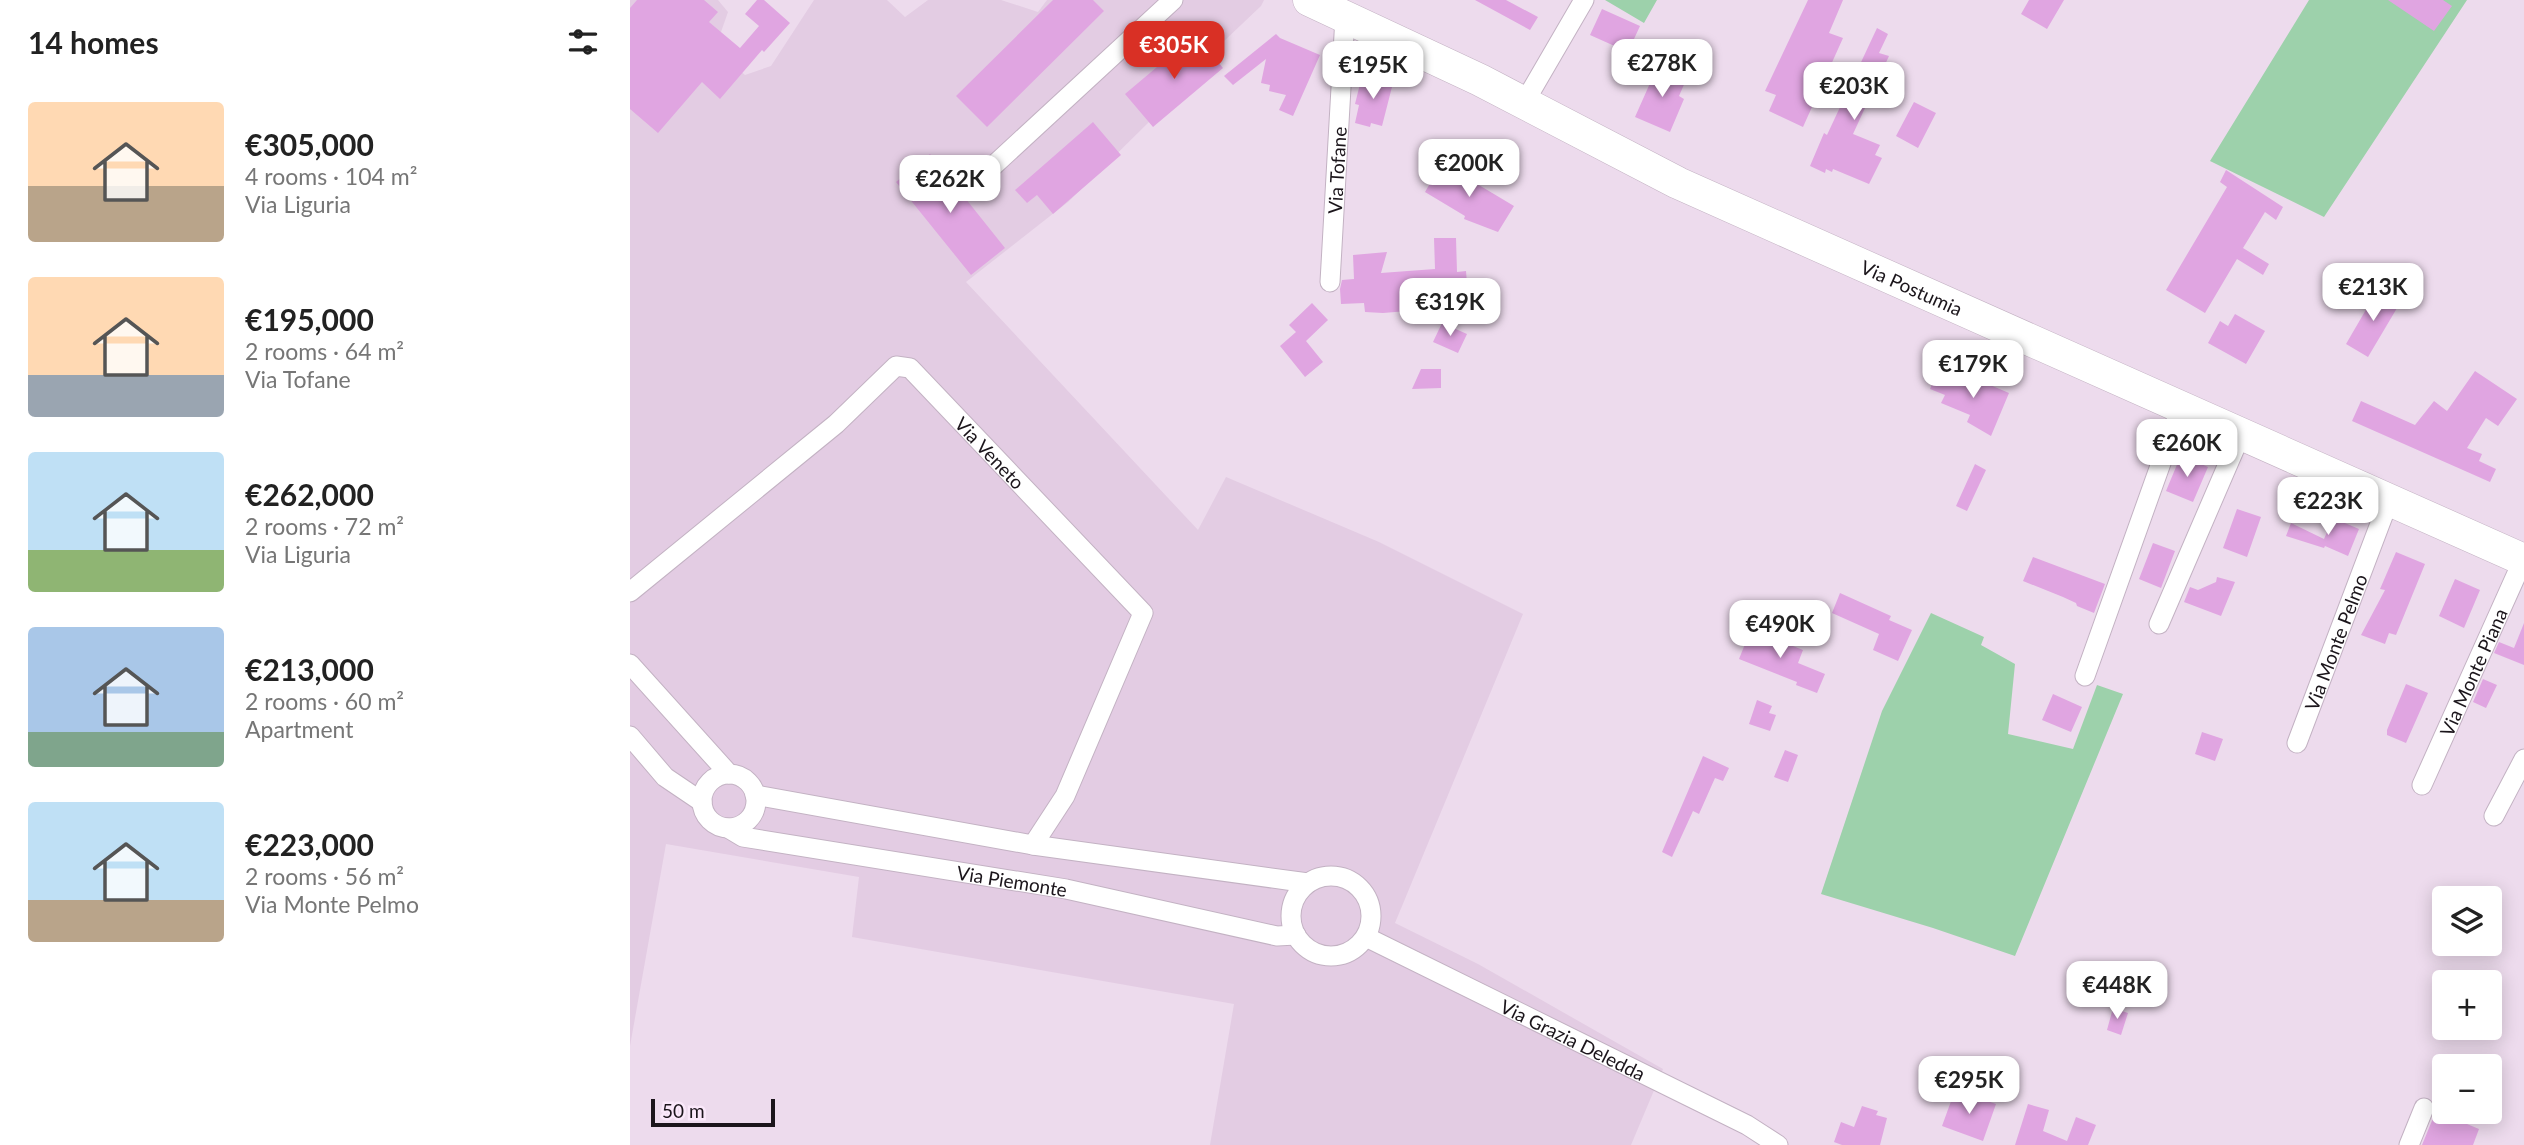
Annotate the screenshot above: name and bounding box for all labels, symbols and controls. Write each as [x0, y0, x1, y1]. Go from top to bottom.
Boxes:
pin: €305K [1125, 22, 1223, 81]
icon: filters [564, 23, 602, 61]
text: 14 homes [28, 24, 159, 60]
text: €305K [1139, 30, 1209, 58]
pin: €278K [1613, 40, 1711, 99]
pin: €195K [1324, 42, 1422, 101]
text: €278K [1627, 48, 1697, 76]
text: €195K [1338, 50, 1408, 78]
pin: €203K [1805, 62, 1903, 122]
text: €203K [1819, 71, 1889, 99]
text: €305,000 [245, 126, 374, 162]
street label: Via Tofane [1322, 126, 1350, 214]
icon: home [84, 130, 168, 214]
pin: €200K [1420, 140, 1518, 199]
text: €200K [1434, 148, 1504, 176]
pin: €262K [901, 156, 999, 215]
text: 4 rooms · 104 m² [245, 162, 417, 190]
text: €262K [915, 164, 985, 192]
text: Via Liguria [245, 190, 351, 218]
street label: Via Postumia [1858, 255, 1966, 320]
pin: €213K [2324, 264, 2422, 323]
text: €213K [2338, 272, 2408, 300]
pin: €319K [1401, 278, 1499, 338]
text: €319K [1415, 287, 1485, 315]
text: €195,000 [245, 301, 374, 337]
icon: home [84, 305, 168, 389]
text: 2 rooms · 64 m² [245, 337, 404, 365]
pin: €179K [1924, 340, 2022, 400]
text: €179K [1938, 349, 2008, 377]
text: Via Tofane [245, 365, 351, 393]
street label: Via Veneto [951, 412, 1030, 493]
pin: €260K [2138, 420, 2236, 479]
text: €260K [2152, 428, 2222, 456]
text: €262,000 [245, 476, 374, 512]
pin: €223K [2279, 477, 2377, 537]
icon: home [84, 480, 168, 564]
text: €223K [2293, 486, 2363, 514]
text: 2 rooms · 72 m² [245, 512, 404, 540]
text: Via Liguria [245, 540, 351, 568]
street label: Via Monte Pelmo [2299, 571, 2371, 713]
pin: €490K [1731, 600, 1829, 660]
street label: Via Monte Piana [2434, 604, 2511, 739]
text: €490K [1745, 609, 1815, 637]
text: €213,000 [245, 651, 374, 687]
icon: home [84, 655, 168, 739]
text: 2 rooms · 60 m² [245, 687, 404, 715]
text: Apartment [245, 715, 353, 743]
text: €223,000 [245, 826, 374, 862]
icon: home [84, 830, 168, 914]
street label: Via Piemonte [955, 860, 1069, 901]
text: 2 rooms · 56 m² [245, 862, 404, 890]
map controls [2432, 886, 2502, 1124]
button: layers [2432, 886, 2502, 956]
text: Via Monte Pelmo [245, 890, 419, 918]
pin: €448K [2068, 962, 2166, 1021]
text: €448K [2082, 970, 2152, 998]
button: + [2432, 970, 2502, 1040]
street label: Via Grazia Deledda [1497, 994, 1649, 1085]
button: − [2432, 1054, 2502, 1124]
pin: €295K [1920, 1056, 2018, 1116]
text: €295K [1934, 1065, 2004, 1093]
scale bar [651, 1096, 775, 1128]
text: 50 m [662, 1099, 705, 1122]

